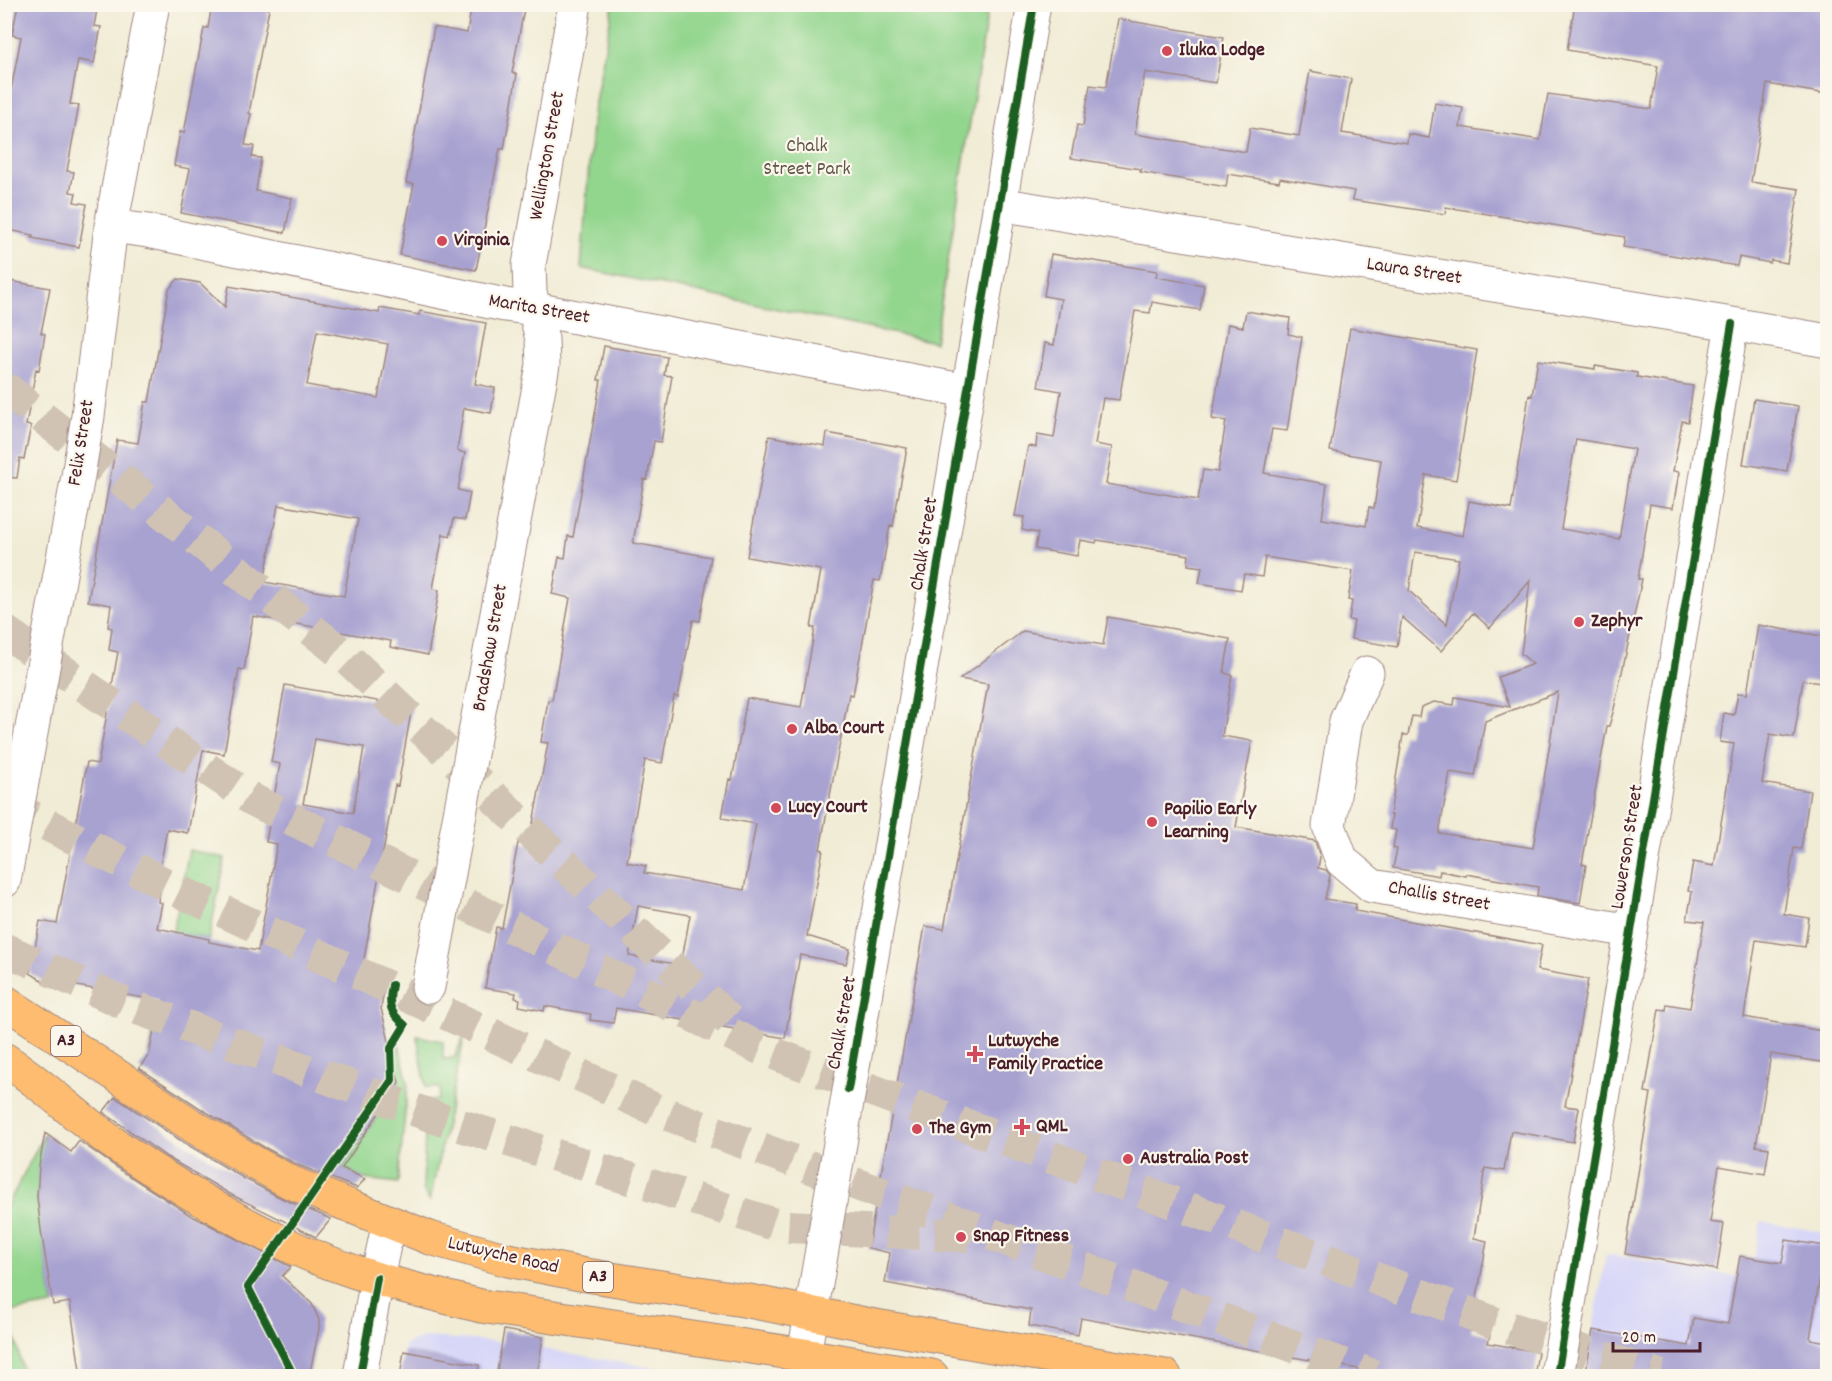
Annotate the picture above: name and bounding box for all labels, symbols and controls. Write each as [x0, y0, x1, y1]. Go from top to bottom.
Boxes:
place label: Iluka Lodge [1179, 37, 1265, 65]
marker: Iluka Lodge [1160, 44, 1174, 58]
street label: Wellington Street [523, 89, 573, 223]
park label: Chalk Street Park [763, 133, 851, 184]
place label: Virginia [454, 227, 510, 255]
marker: Virginia [435, 234, 449, 248]
street label: Laura Street [1364, 251, 1464, 293]
street label: Marita Street [486, 287, 592, 333]
street label: Felix Street [61, 398, 103, 488]
street label: Chalk Street [904, 495, 946, 593]
street label: Bradshaw Street [466, 582, 516, 714]
place label: Zephyr [1591, 608, 1643, 636]
marker: Zephyr [1572, 615, 1586, 629]
place label: Alba Court [804, 715, 885, 743]
marker: Alba Court [785, 722, 799, 736]
street label: Lowerson Street [1604, 783, 1652, 911]
place label: Lucy Court [788, 794, 868, 822]
place label: Papilio Early Learning [1164, 796, 1257, 847]
marker: Lucy Court [769, 801, 783, 815]
marker: Papilio Early Learning [1145, 815, 1159, 829]
street label: Challis Street [1386, 874, 1492, 920]
street label: Chalk Street [821, 974, 865, 1072]
road number: A3 [51, 1026, 81, 1056]
place label: Lutwyche Family Practice [988, 1028, 1103, 1079]
marker: Lutwyche Family Practice [966, 1045, 984, 1063]
place label: QML [1036, 1113, 1068, 1141]
place label: The Gym [929, 1115, 992, 1143]
marker: QML [1013, 1118, 1031, 1136]
marker: The Gym [910, 1122, 924, 1136]
place label: Australia Post [1140, 1145, 1249, 1173]
marker: Australia Post [1121, 1152, 1135, 1166]
place label: Snap Fitness [973, 1223, 1069, 1251]
street label: Lutwyche Road [445, 1230, 561, 1282]
marker: Snap Fitness [954, 1230, 968, 1244]
road number: A3 [583, 1262, 613, 1292]
scale bar [1613, 1315, 1700, 1353]
text: 20 m [1622, 1326, 1656, 1351]

